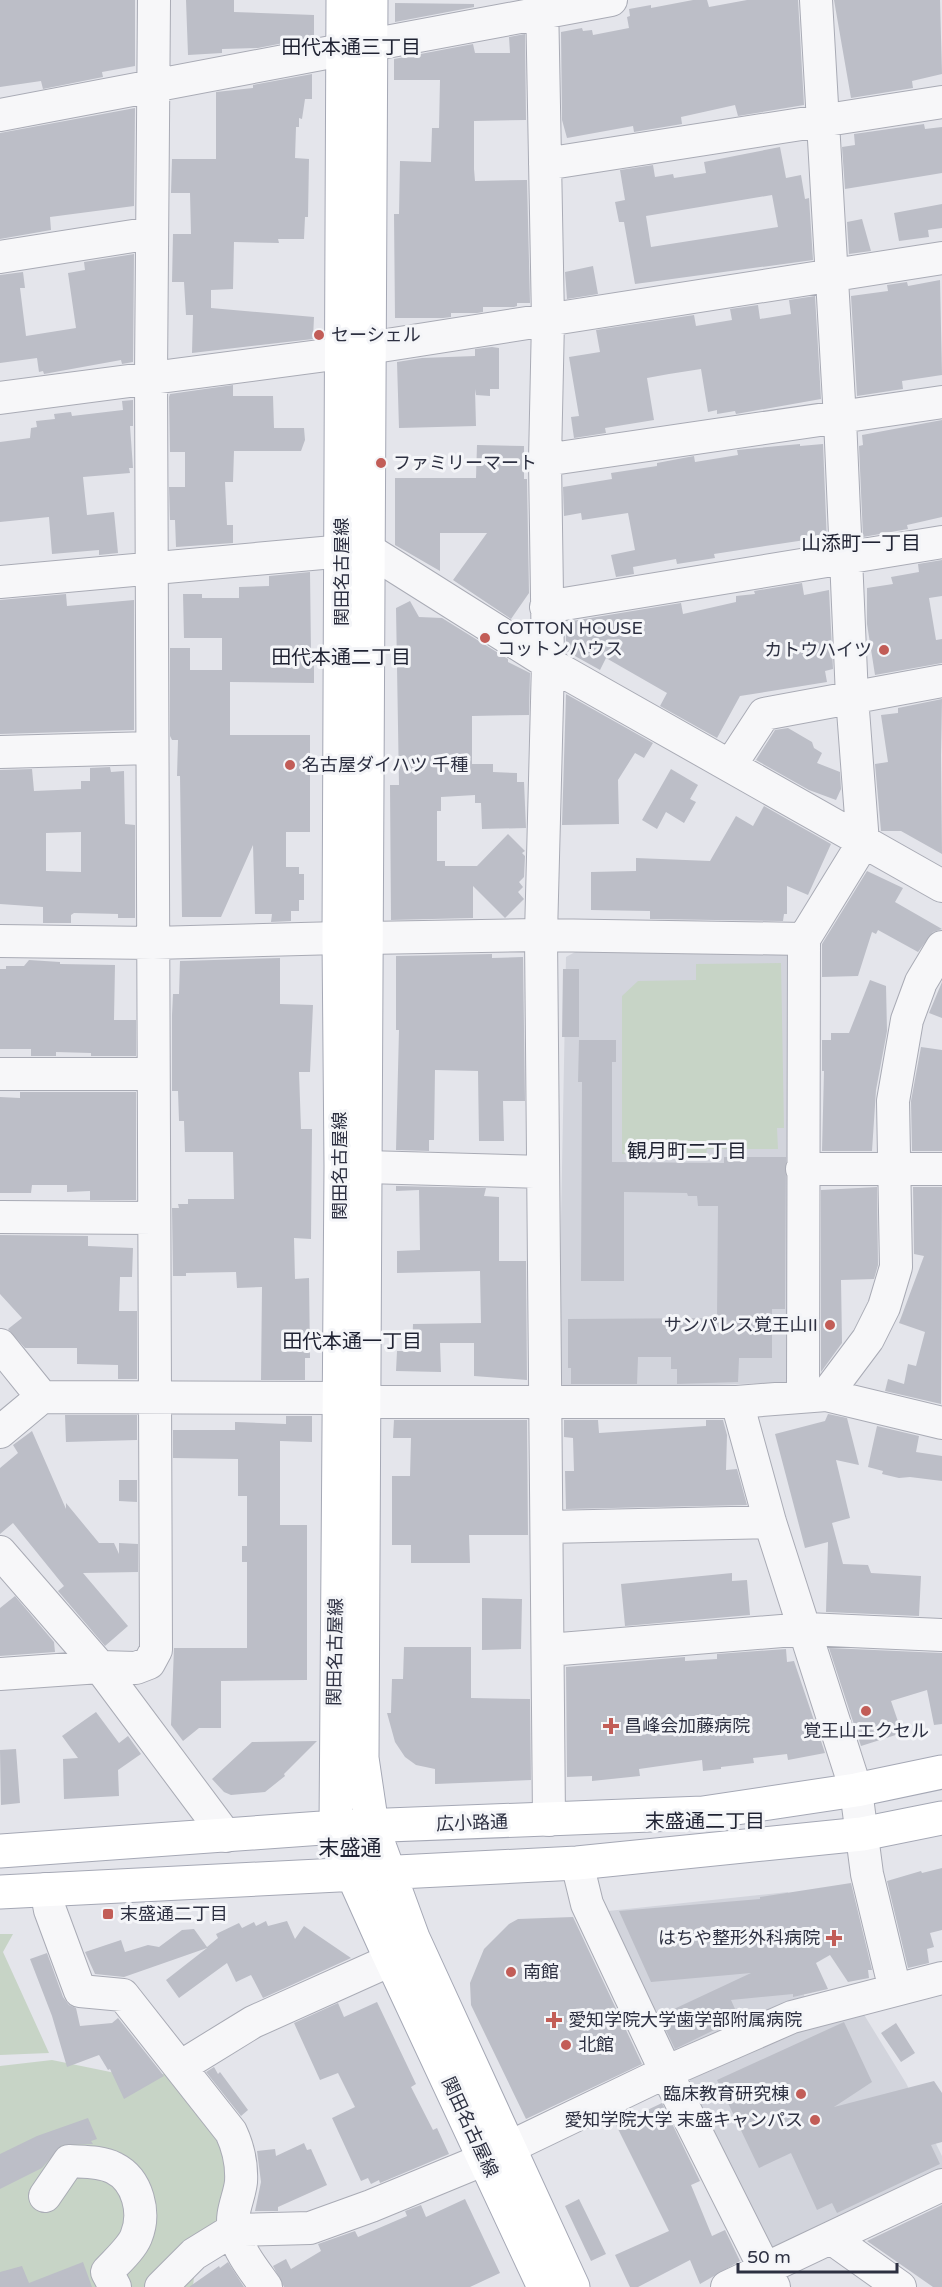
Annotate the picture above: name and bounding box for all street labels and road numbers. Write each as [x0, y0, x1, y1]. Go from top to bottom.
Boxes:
street label: 関田名古屋線 [331, 518, 353, 626]
street label: 関田名古屋線 [329, 1112, 351, 1220]
street label: 関田名古屋線 [323, 1598, 347, 1706]
street label: 広小路通 [436, 1811, 508, 1835]
street label: 関田名古屋線 [437, 2073, 503, 2181]

